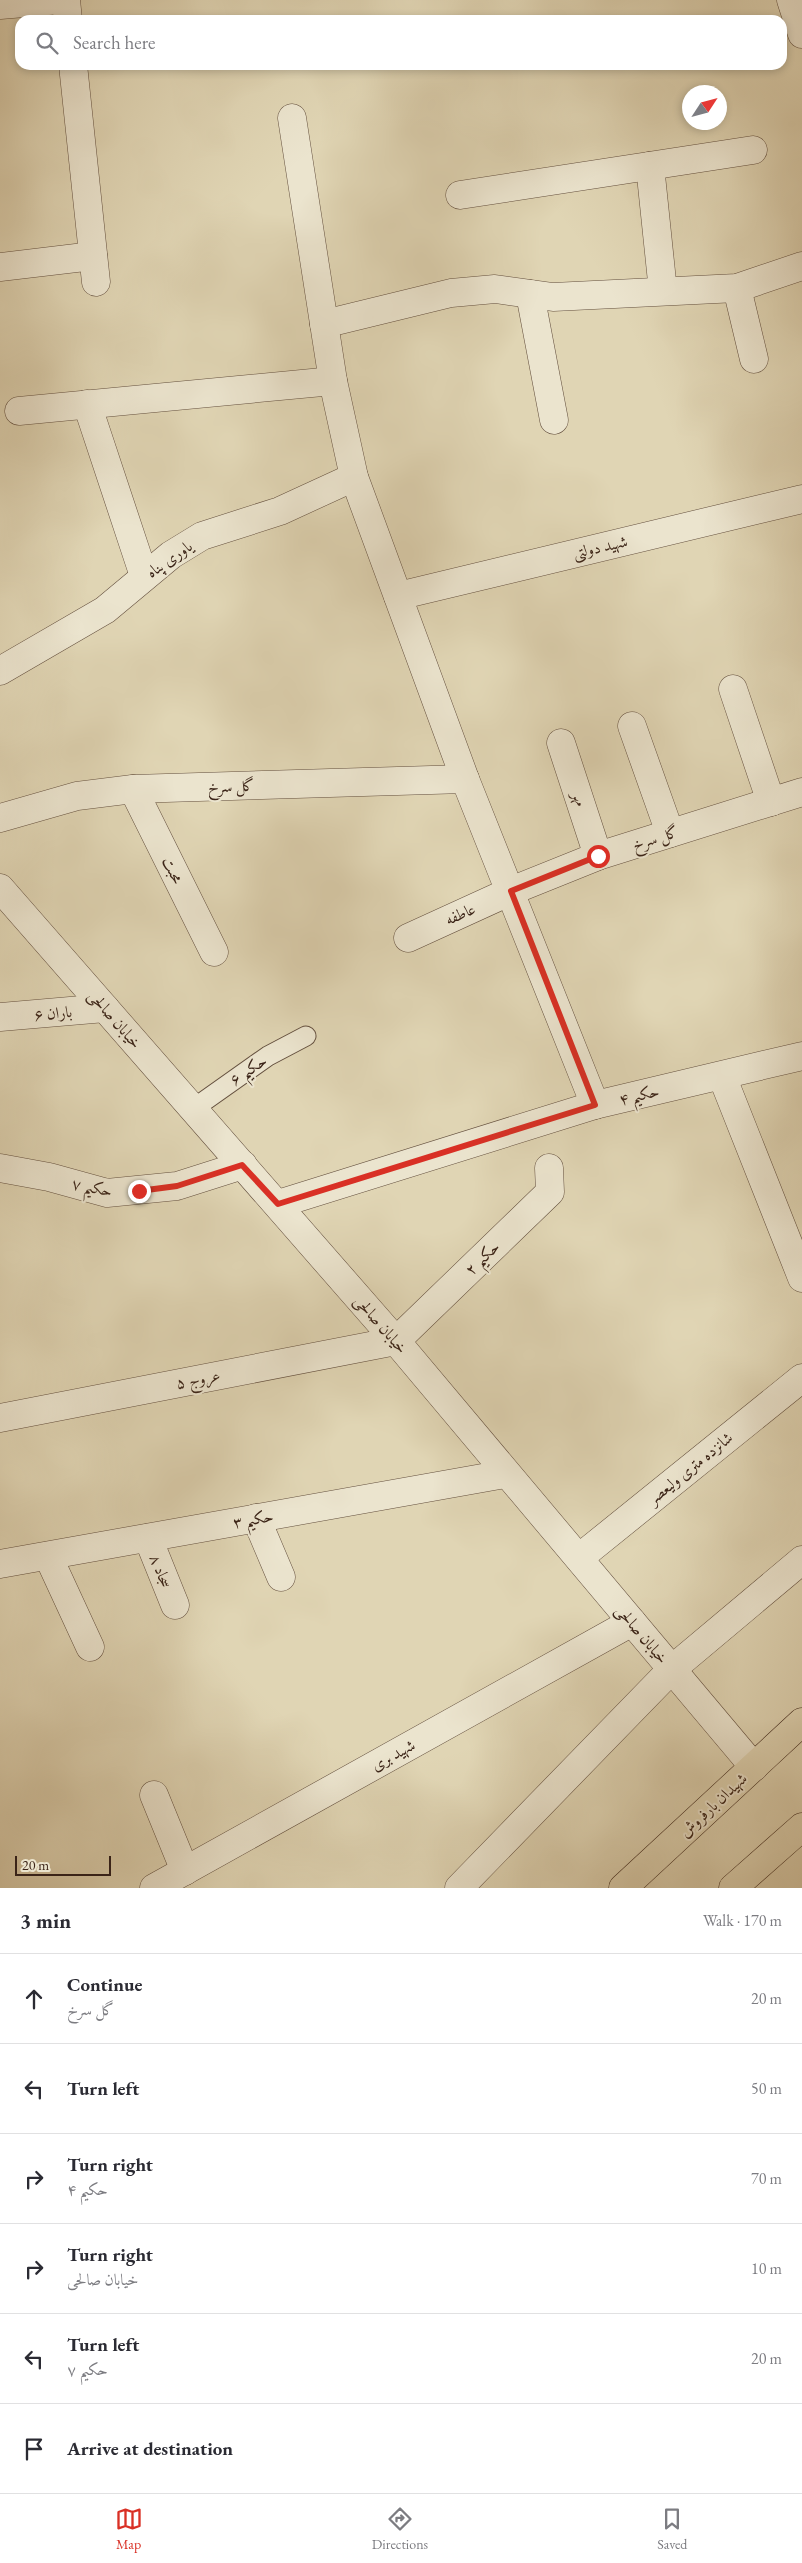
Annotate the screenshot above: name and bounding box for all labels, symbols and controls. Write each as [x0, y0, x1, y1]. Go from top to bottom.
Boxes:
search box [15, 15, 787, 70]
icon: search [33, 29, 61, 57]
text: Search here [73, 30, 155, 55]
north arrow [682, 85, 727, 130]
street label: شهید دولتی [571, 531, 630, 564]
street label: یاوری پناه [142, 535, 198, 584]
street label: گل سرخ [207, 775, 255, 801]
street label: مهر [567, 787, 592, 809]
street label: گل سرخ [629, 821, 682, 859]
route start [587, 845, 610, 868]
street label: محبت [157, 853, 189, 887]
street label: عاطفه [442, 898, 478, 930]
street label: خیابان صالحی [83, 985, 146, 1053]
street label: باران ۶ [33, 1001, 73, 1025]
street label: حکیم ۶ [225, 1050, 274, 1095]
street label: حکیم ۴ [617, 1080, 663, 1116]
street label: حکیم ۷ [69, 1173, 114, 1207]
route end [128, 1180, 151, 1203]
street label: حکیم ۲ [460, 1236, 508, 1284]
street label: خیابان صالحی [349, 1290, 412, 1358]
street label: عروج ۵ [174, 1364, 223, 1398]
street label: شانزده متری ولیعصر [641, 1427, 737, 1510]
street label: حکیم ۳ [231, 1505, 276, 1539]
street label: سجاد ۸ [145, 1551, 177, 1591]
street label: خیابان صالحی [610, 1600, 673, 1669]
street label: شهید بری [367, 1734, 419, 1776]
street label: شهیدان بارفروش [674, 1768, 752, 1842]
scale bar [15, 1853, 111, 1876]
text: 20 m [22, 1856, 49, 1874]
text: 3 min [20, 1907, 71, 1934]
text: Walk · 170 m [703, 1910, 782, 1931]
text: Continue [67, 1972, 142, 1997]
icon: ahead [20, 1985, 48, 2013]
text: 20 m [751, 1988, 782, 2009]
text: گل سرخ [67, 1999, 114, 2020]
icon: left [20, 2075, 48, 2103]
text: Turn left [67, 2076, 139, 2101]
text: 50 m [751, 2078, 782, 2099]
text: Turn right [67, 2152, 153, 2177]
icon: right [20, 2165, 48, 2193]
text: 70 m [751, 2168, 782, 2189]
text: حکیم ۴ [67, 2179, 108, 2200]
text: Turn right [67, 2242, 153, 2267]
icon: right [20, 2255, 48, 2283]
text: 10 m [751, 2258, 782, 2279]
text: خیابان صالحی [67, 2269, 138, 2290]
text: Turn left [67, 2332, 139, 2357]
icon: left [20, 2345, 48, 2373]
text: 20 m [751, 2348, 782, 2369]
text: حکیم ۷ [67, 2359, 108, 2380]
icon: arrive [20, 2435, 48, 2463]
text: Arrive at destination [67, 2436, 233, 2461]
tab: Map [115, 2505, 143, 2553]
tab: Directions [372, 2505, 428, 2553]
tab: Saved [657, 2505, 687, 2553]

